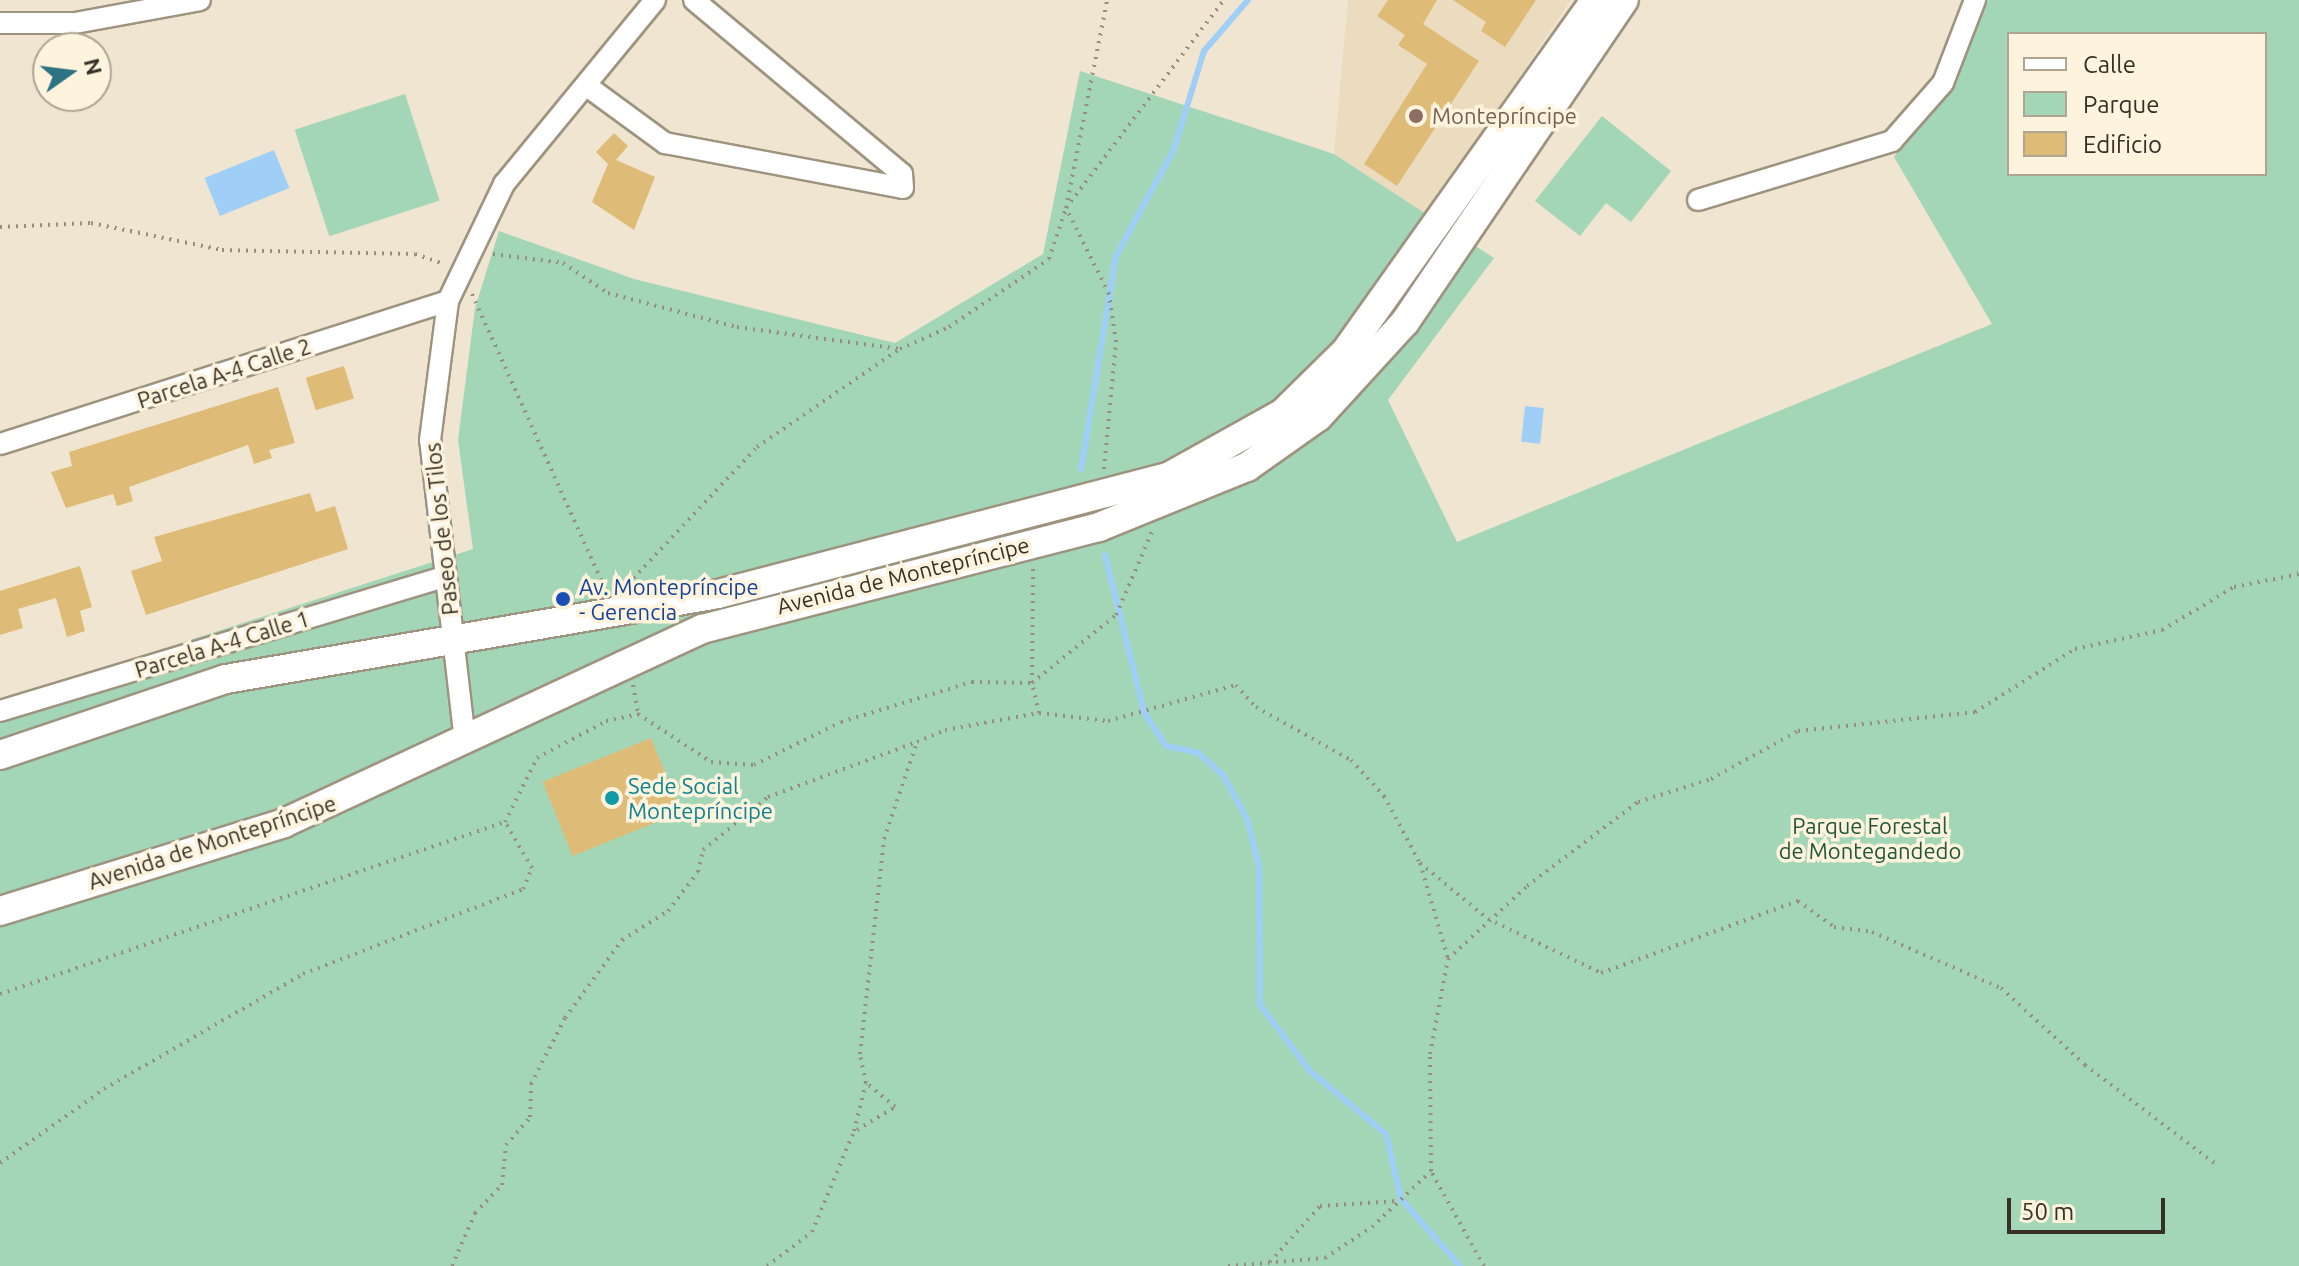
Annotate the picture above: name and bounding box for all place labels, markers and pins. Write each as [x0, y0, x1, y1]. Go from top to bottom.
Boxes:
place label: Montepríncipe [1432, 103, 1577, 129]
marker: Montepríncipe [1407, 107, 1425, 125]
place label: Av. Montepríncipe - Gerencia [579, 573, 759, 624]
marker: Av. Montepríncipe - Gerencia [554, 590, 572, 608]
place label: Sede Social Montepríncipe [628, 772, 773, 824]
marker: Sede Social Montepríncipe [603, 789, 621, 807]

